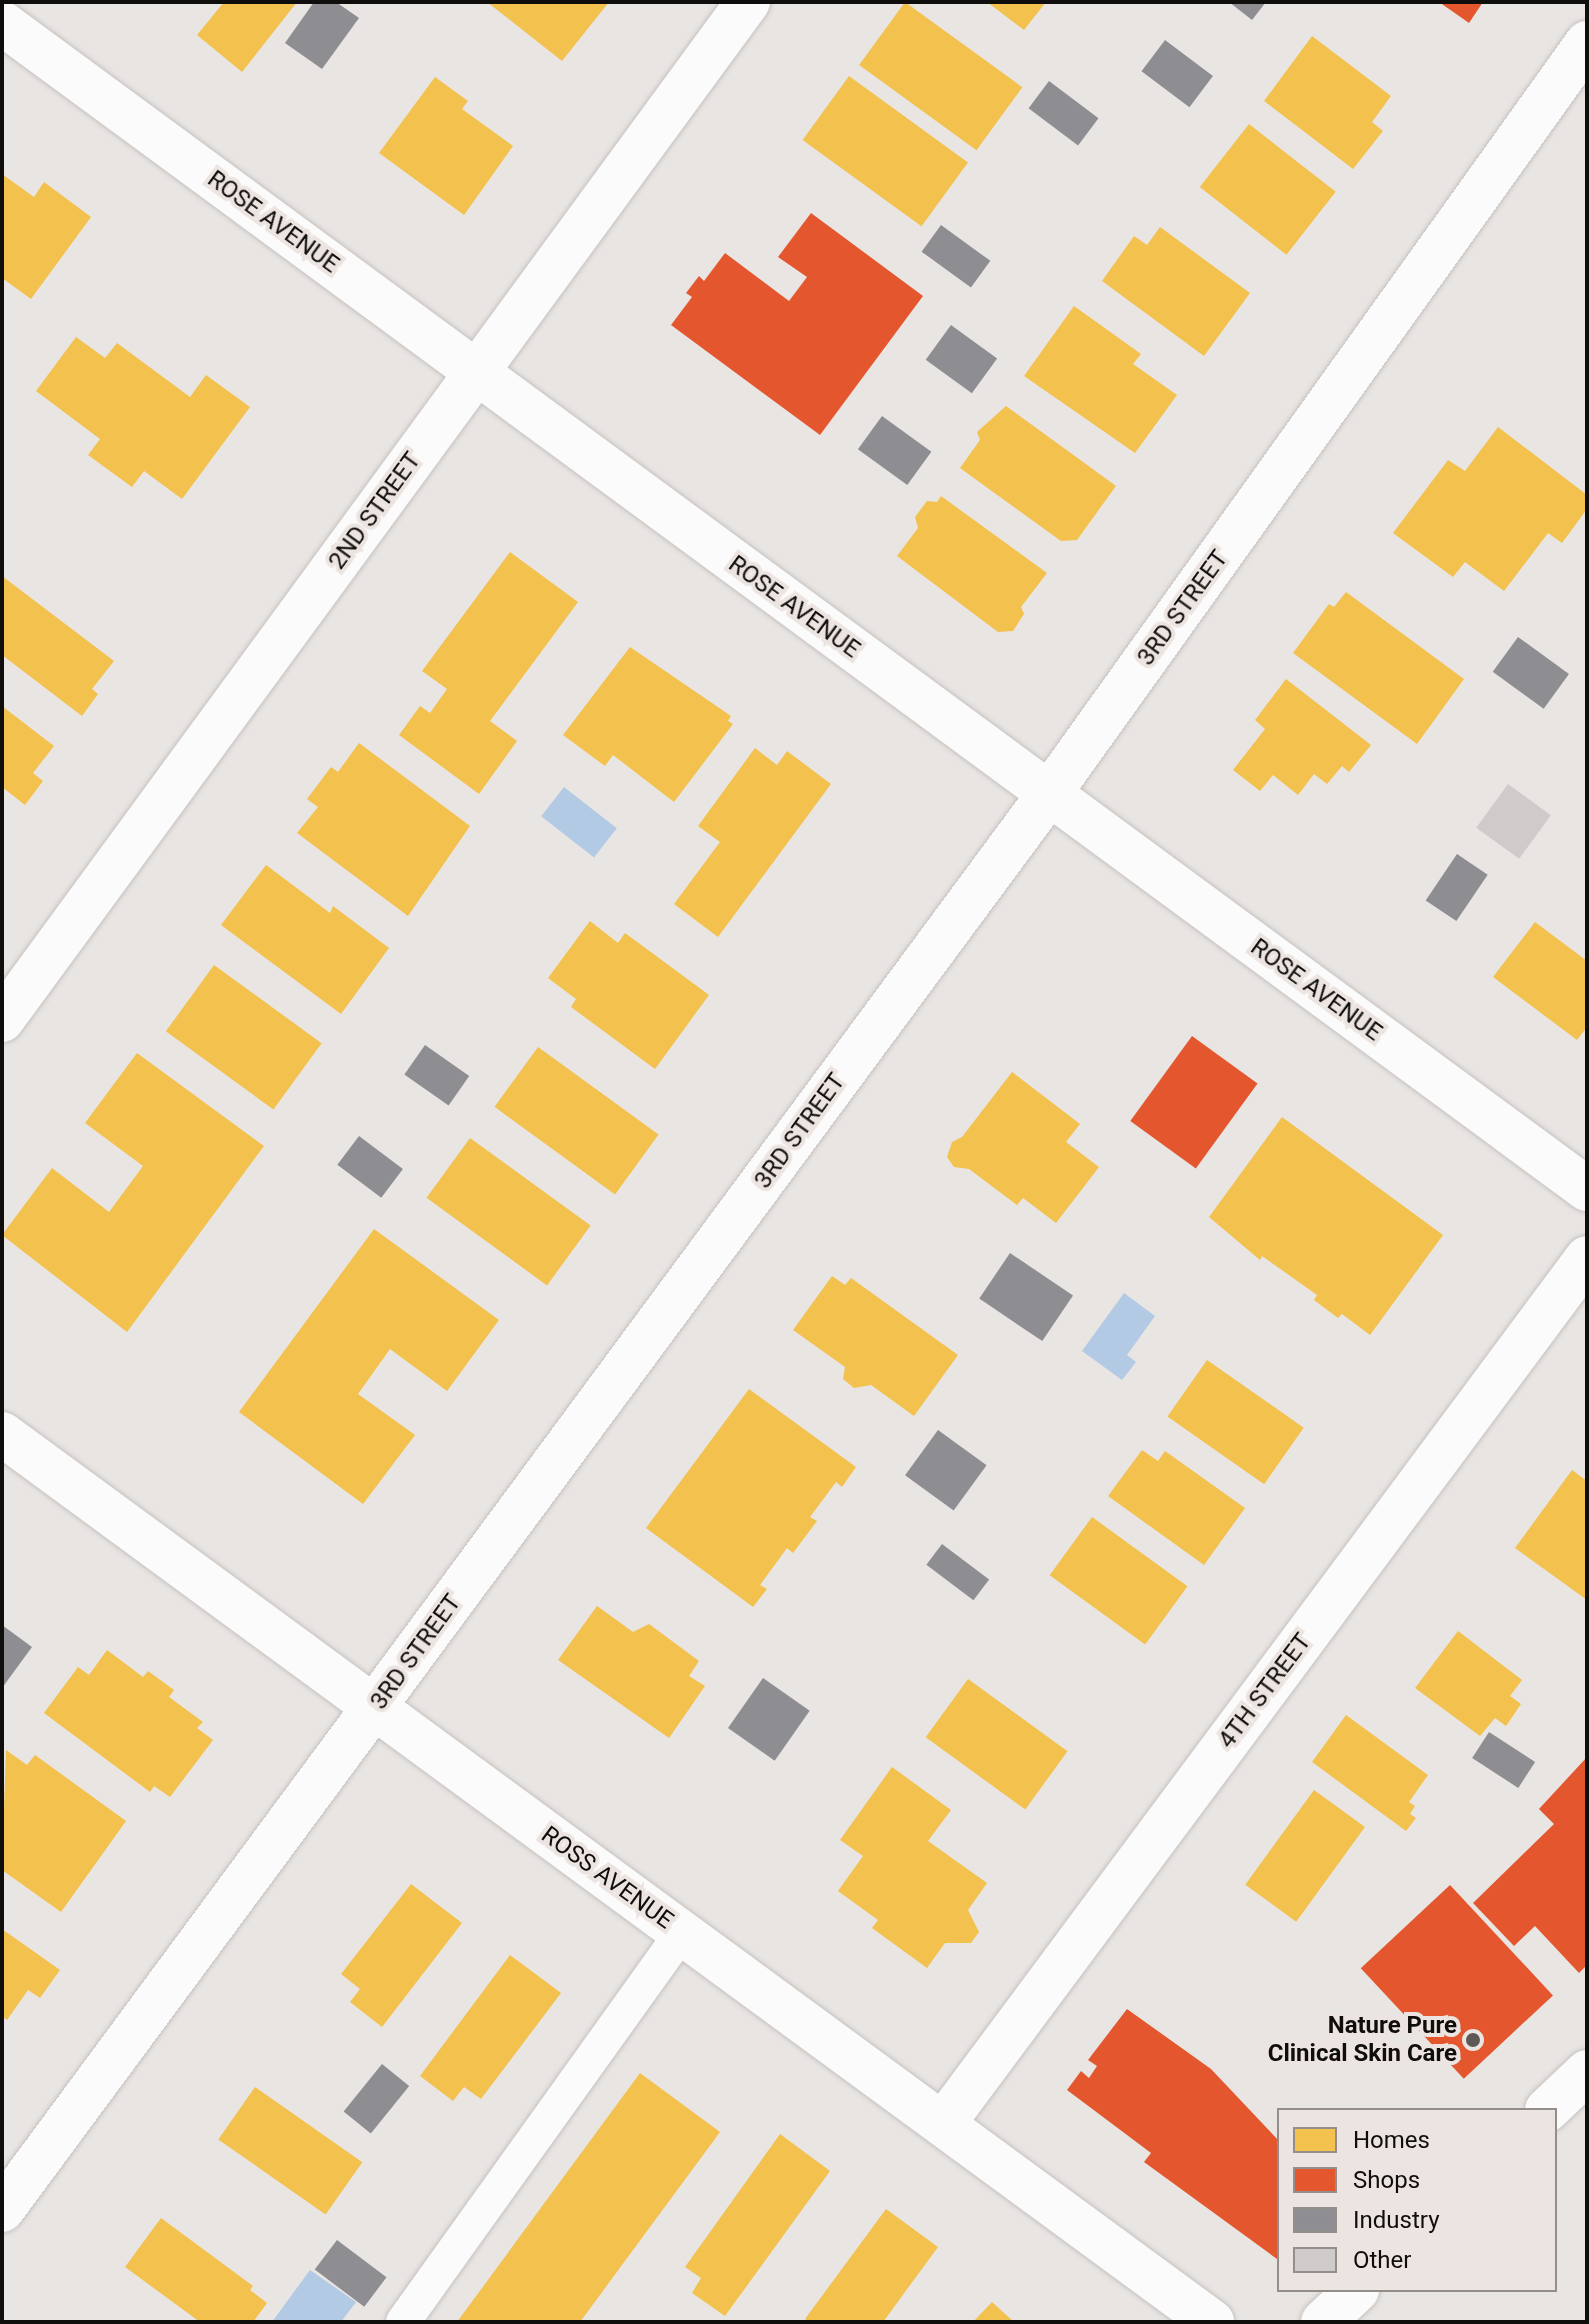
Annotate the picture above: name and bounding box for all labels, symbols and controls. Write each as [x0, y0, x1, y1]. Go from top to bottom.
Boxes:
street label: ROSE AVENUE [202, 165, 344, 279]
street label: 2ND STREET [323, 447, 427, 575]
street label: 3RD STREET [1132, 545, 1234, 671]
street label: ROSE AVENUE [723, 550, 865, 664]
street label: ROSE AVENUE [1245, 933, 1387, 1047]
street label: 3RD STREET [749, 1068, 851, 1194]
street label: 3RD STREET [365, 1589, 467, 1715]
street label: 4TH STREET [1213, 1628, 1317, 1754]
street label: ROSS AVENUE [536, 1821, 678, 1935]
place label: Nature Pure Clinical Skin Care [1268, 2012, 1457, 2068]
marker: Nature Pure Clinical Skin Care [1464, 2031, 1482, 2049]
legend [1277, 2108, 1557, 2292]
text: Homes [1353, 2126, 1430, 2154]
text: Shops [1353, 2166, 1420, 2194]
text: Industry [1353, 2206, 1439, 2234]
text: Other [1353, 2246, 1411, 2274]

